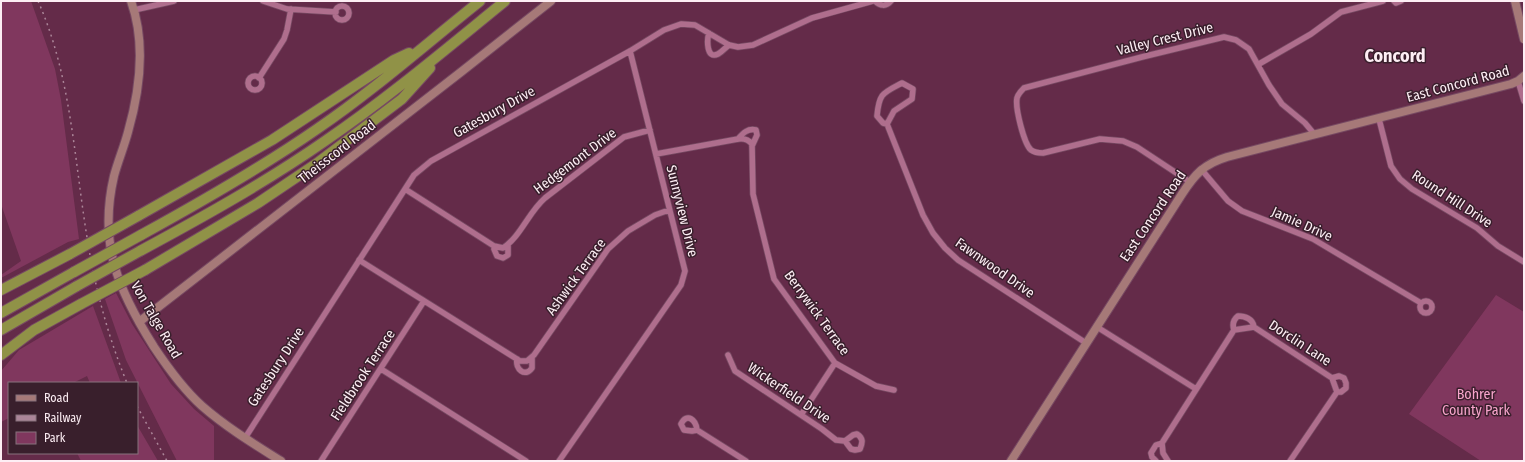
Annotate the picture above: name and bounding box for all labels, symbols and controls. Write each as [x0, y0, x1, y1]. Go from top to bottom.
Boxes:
street label: Valley Crest Drive [1115, 19, 1215, 59]
district label: Concord [1364, 45, 1426, 67]
street label: East Concord Road [1405, 62, 1511, 106]
street label: Gatesbury Drive [450, 82, 538, 141]
street label: Theisscord Road [295, 117, 379, 187]
street label: Hedgemont Drive [530, 124, 620, 198]
street label: Sunnyview Drive [662, 163, 702, 259]
street label: East Concord Road [1116, 167, 1190, 265]
street label: Round Hill Drive [1409, 167, 1496, 231]
street label: Jamie Drive [1269, 203, 1335, 245]
street label: Fawnwood Drive [952, 234, 1038, 302]
street label: Ashwick Terrace [542, 235, 610, 319]
street label: Berrywick Terrace [781, 267, 853, 359]
street label: Von Talge Road [127, 278, 185, 362]
street label: Dorclin Lane [1266, 316, 1335, 370]
street label: Gatesbury Drive [244, 324, 308, 410]
street label: Fieldbrook Terrace [327, 326, 399, 424]
street label: Wickerfield Drive [744, 359, 834, 427]
legend [8, 382, 138, 454]
park label: Bohrer County Park [1442, 386, 1510, 419]
text: Road [44, 391, 69, 405]
text: Railway [44, 411, 82, 425]
text: Park [44, 431, 66, 445]

